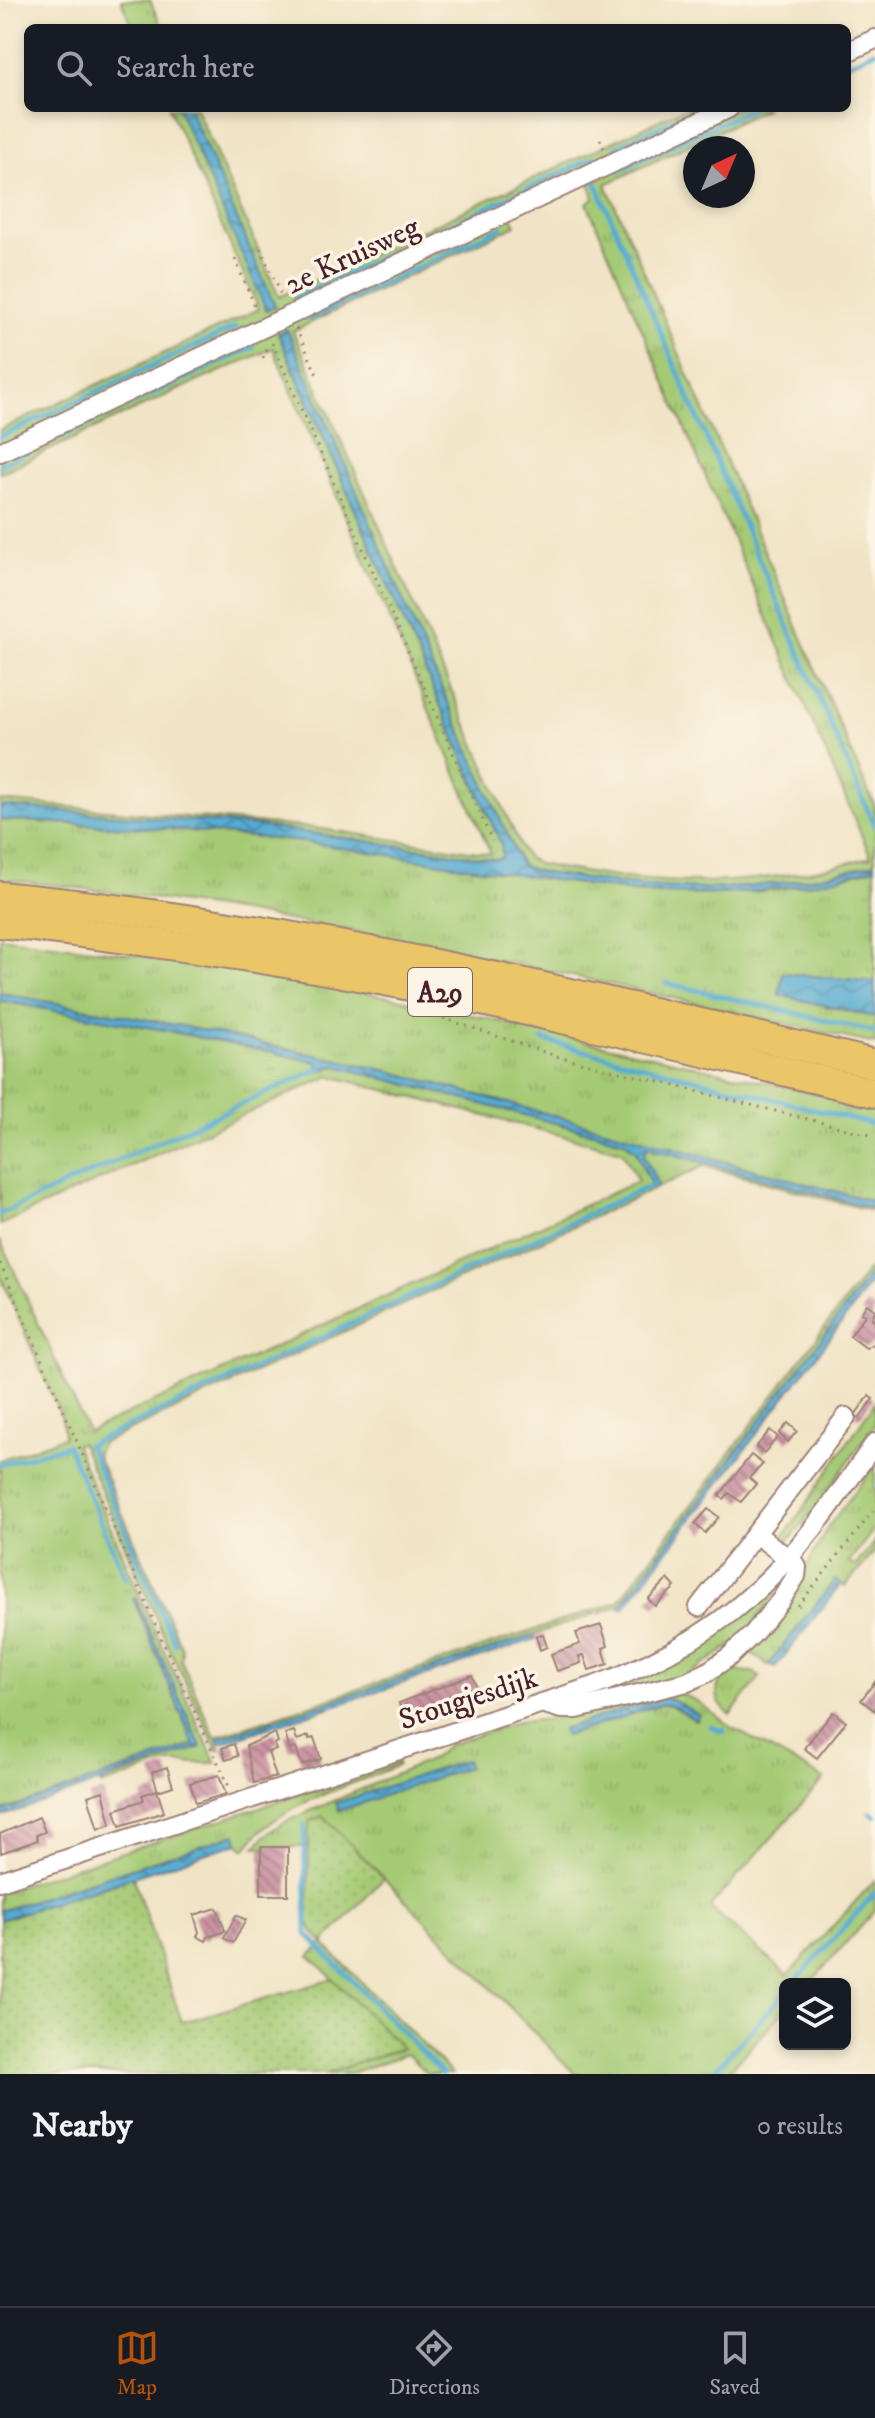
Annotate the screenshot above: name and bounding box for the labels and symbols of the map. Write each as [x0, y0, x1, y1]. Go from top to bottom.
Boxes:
north arrow [683, 136, 755, 208]
street label: 2e Kruisweg [279, 209, 426, 304]
road number: A29 [408, 968, 472, 1016]
street label: Stougjesdijk [395, 1660, 543, 1739]

